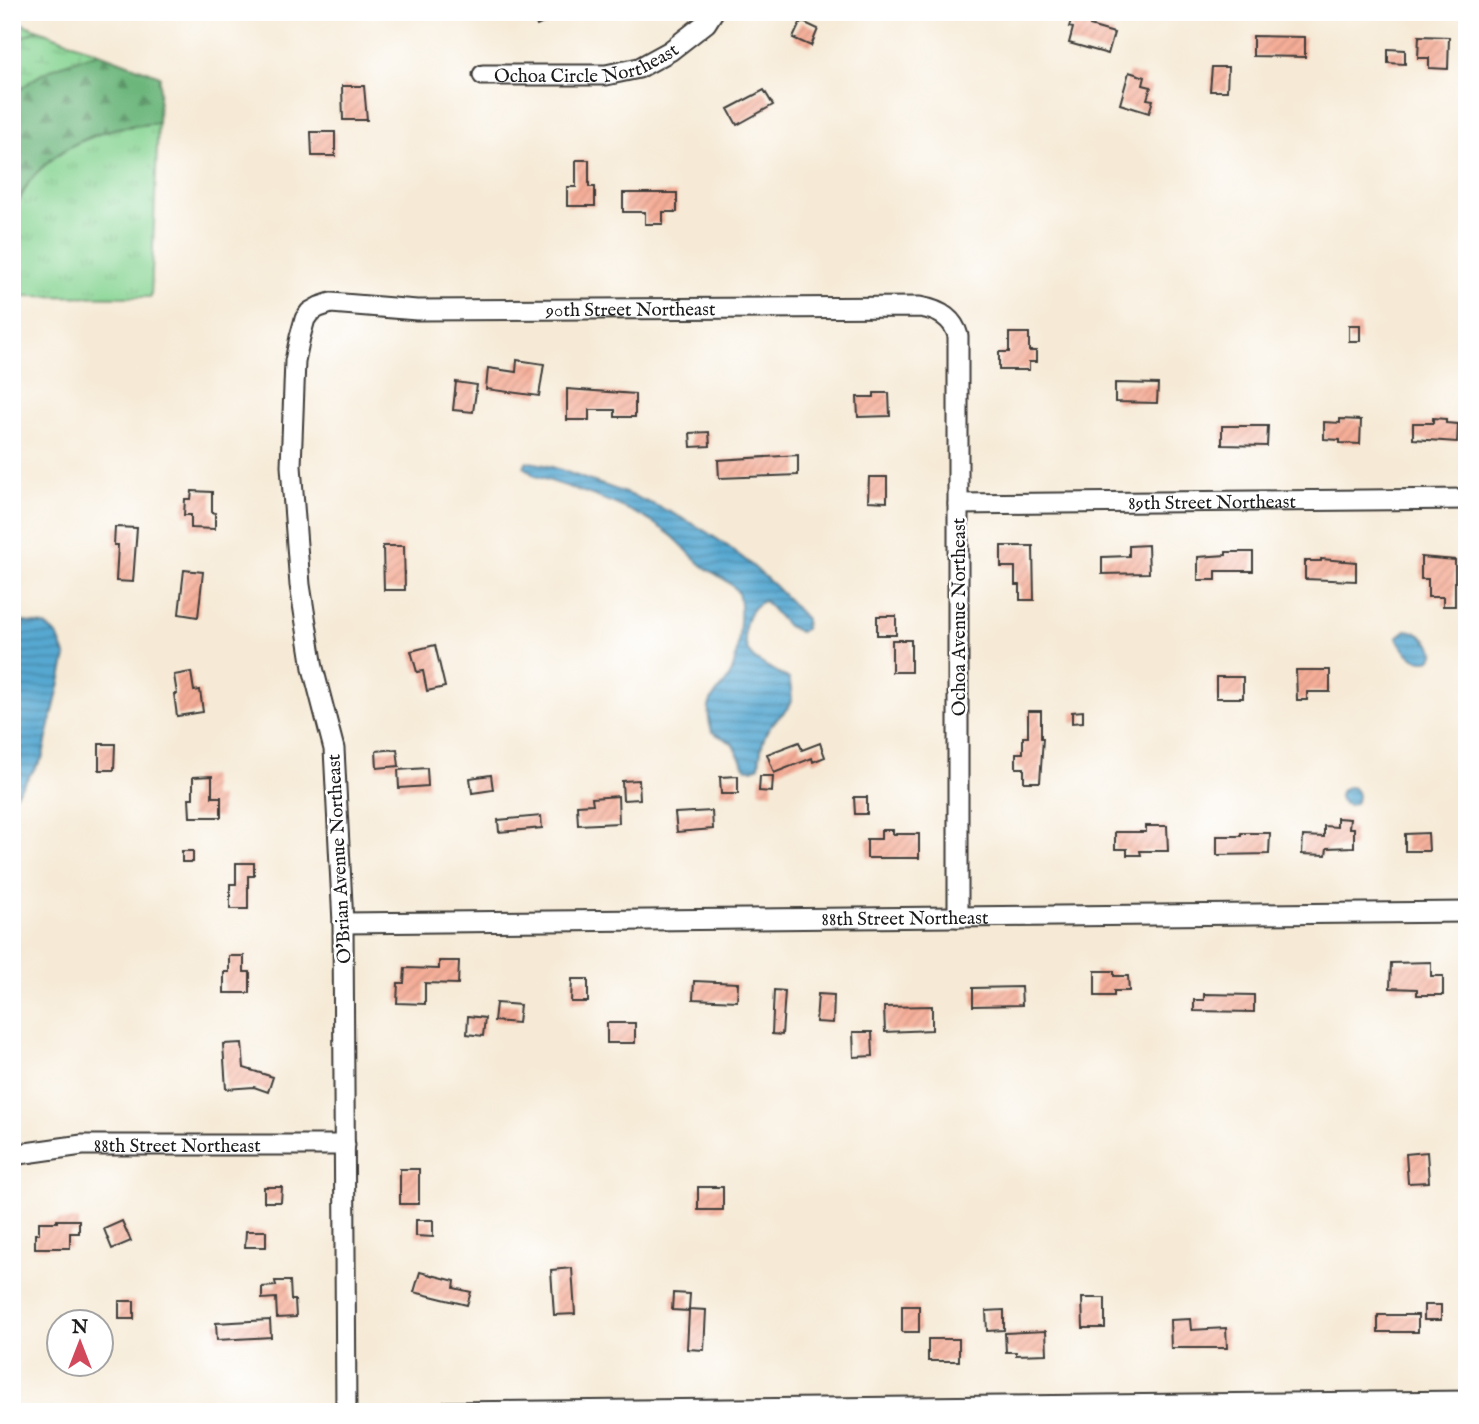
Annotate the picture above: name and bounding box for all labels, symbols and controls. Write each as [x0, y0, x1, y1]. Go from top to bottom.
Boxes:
street label: Ochoa Circle Northeast [494, 39, 684, 89]
street label: 90th Street Northeast [545, 298, 716, 323]
street label: 89th Street Northeast [1128, 491, 1297, 516]
street label: Ochoa Avenue Northeast [948, 517, 972, 716]
street label: O'Brian Avenue Northeast [322, 753, 357, 964]
street label: 88th Street Northeast [821, 907, 989, 932]
street label: 88th Street Northeast [94, 1135, 261, 1159]
north arrow [46, 1308, 116, 1378]
text: N [71, 1316, 89, 1340]

